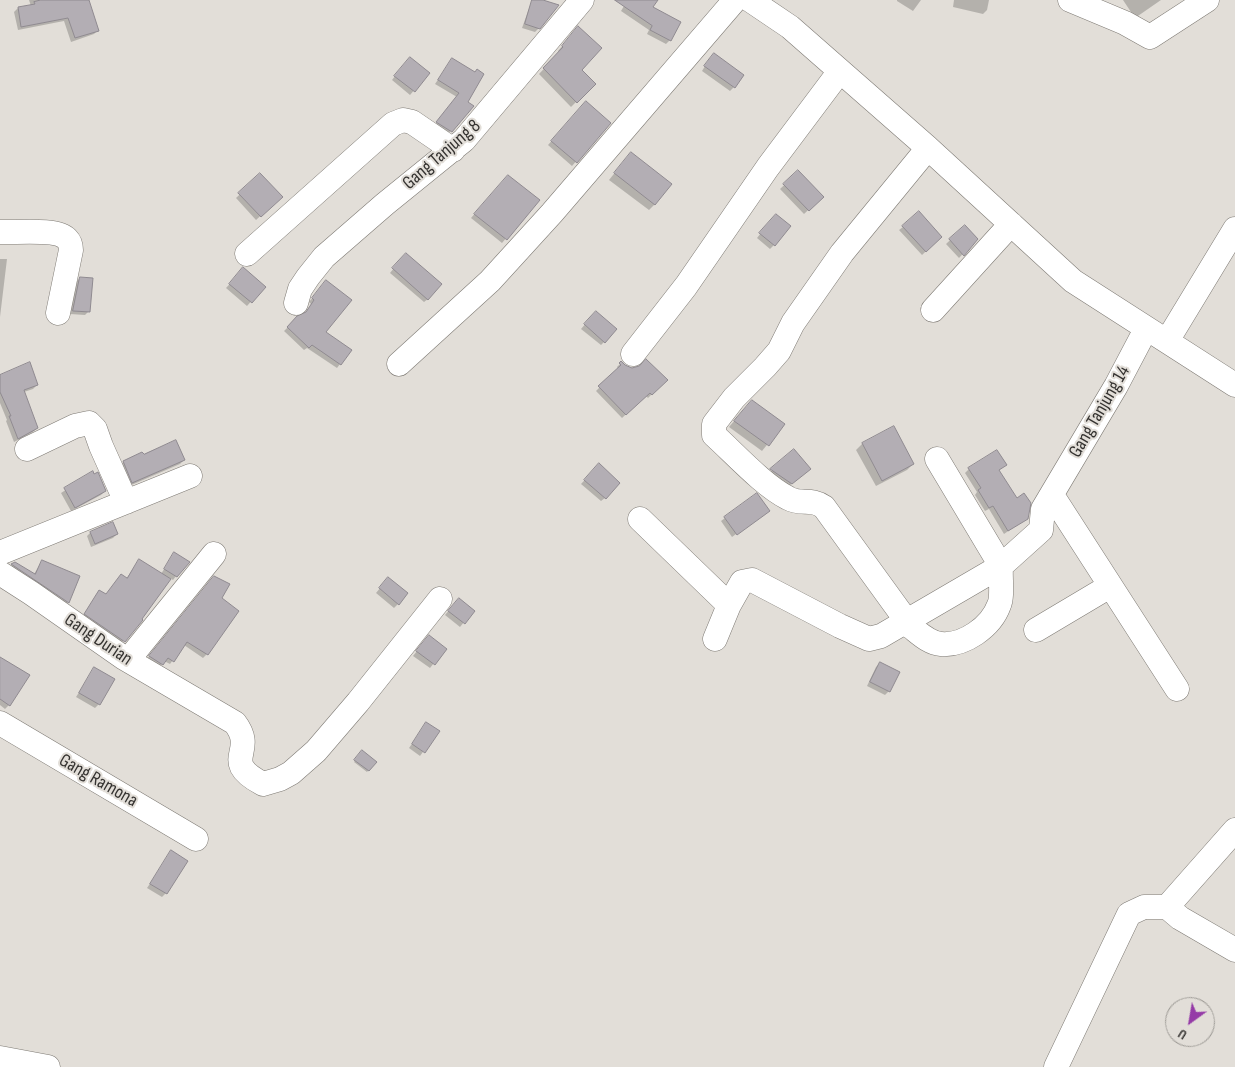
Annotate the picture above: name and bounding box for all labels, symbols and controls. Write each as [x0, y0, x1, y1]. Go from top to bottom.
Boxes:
street label: Gang Tanjung 8 [398, 115, 486, 195]
street label: Gang Tanjung 14 [1065, 362, 1135, 462]
street label: Gang Durian [60, 609, 136, 671]
street label: Gang Ramona [55, 749, 141, 813]
north arrow [1165, 997, 1215, 1047]
text: U [1175, 1025, 1190, 1043]

